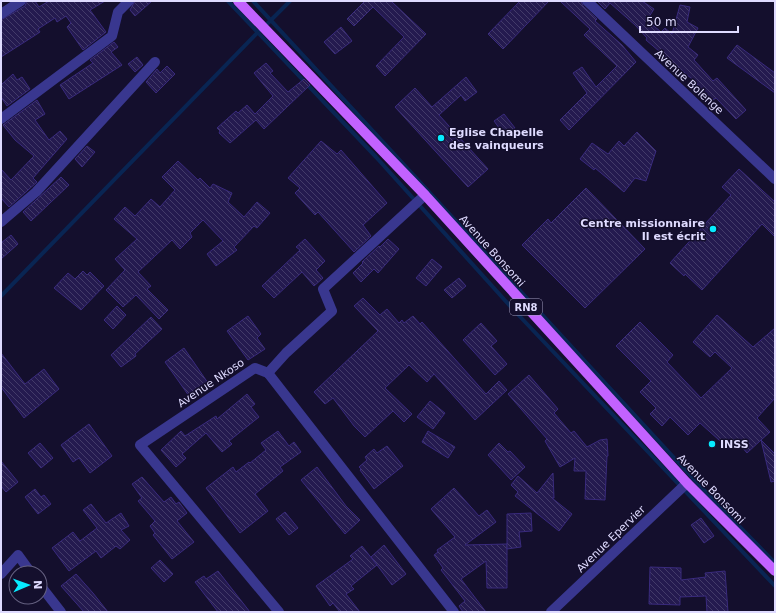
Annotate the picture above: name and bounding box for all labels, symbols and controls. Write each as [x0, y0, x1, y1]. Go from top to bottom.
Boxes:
scale bar [640, 8, 738, 34]
text: 50 m [646, 15, 677, 29]
street label: Avenue Bolenge [652, 47, 726, 117]
place label: Eglise Chapelle des vainqueurs [449, 126, 544, 152]
marker: Eglise Chapelle des vainqueurs [436, 133, 446, 143]
street label: Avenue Bonsomi [456, 213, 528, 289]
place label: Centre missionnaire Il est écrit [580, 217, 705, 243]
marker: Centre missionnaire Il est écrit [708, 224, 718, 234]
road number: RN8 [510, 299, 542, 315]
street label: Avenue Nkoso [175, 356, 247, 410]
place label: INSS [720, 438, 749, 451]
marker: INSS [707, 439, 717, 449]
street label: Avenue Bonsomi [674, 451, 748, 527]
street label: Avenue Epervier [574, 503, 648, 575]
north arrow [8, 565, 48, 605]
text: N [31, 580, 44, 590]

